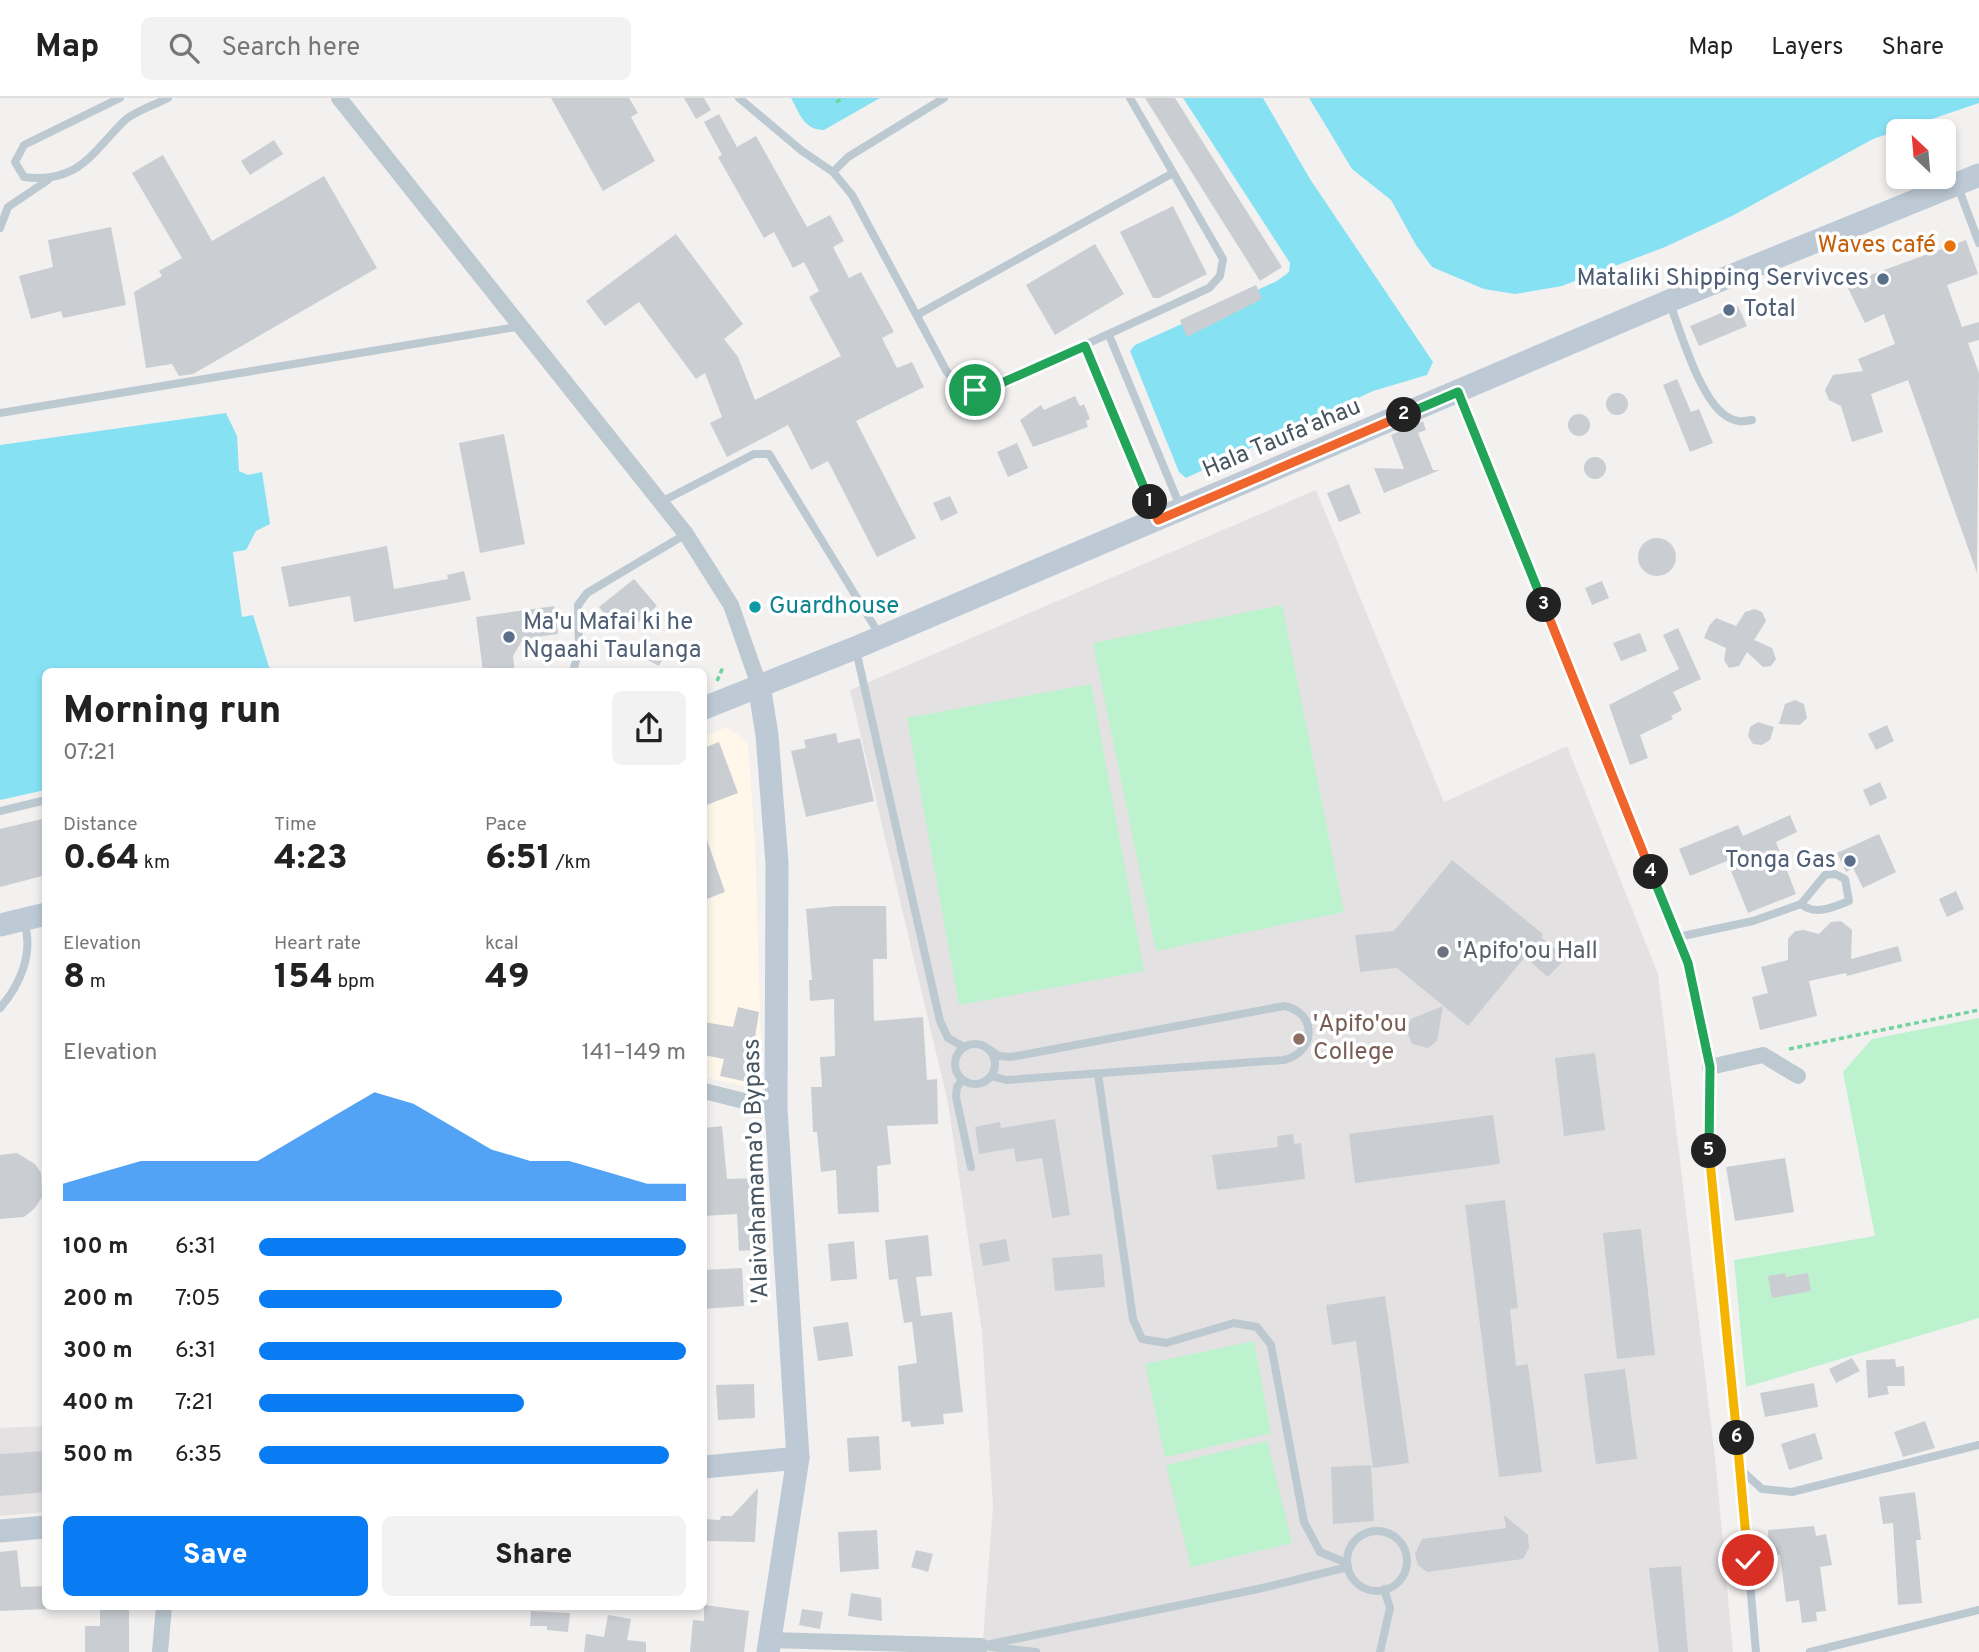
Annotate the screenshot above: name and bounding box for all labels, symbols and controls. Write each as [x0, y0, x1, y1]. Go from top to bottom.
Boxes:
search box [141, 17, 631, 80]
text: Map [35, 27, 99, 69]
icon: search [165, 29, 203, 67]
text: Search here [221, 32, 360, 65]
text: Map [1688, 33, 1733, 63]
text: Layers [1771, 33, 1843, 63]
text: Share [1881, 33, 1944, 63]
north arrow [1886, 119, 1956, 189]
map controls [1886, 119, 1956, 189]
place label: Waves café [1817, 231, 1936, 261]
marker: Waves café [1942, 238, 1958, 254]
place label: Mataliki Shipping Servivces [1576, 264, 1869, 294]
marker: Mataliki Shipping Servivces [1875, 271, 1891, 287]
place label: Total [1743, 295, 1796, 325]
marker: Total [1721, 302, 1737, 318]
pin [945, 360, 1005, 420]
icon: arrive [956, 371, 994, 409]
street label: Hala Taufa'ahau [1198, 392, 1366, 486]
pin: 2 [1386, 398, 1422, 432]
text: 2 [1398, 402, 1409, 426]
pin: 1 [1132, 484, 1168, 520]
text: 1 [1146, 489, 1153, 513]
pin: 3 [1526, 588, 1562, 622]
place label: Guardhouse [769, 592, 899, 622]
text: 3 [1538, 592, 1549, 616]
marker: Guardhouse [747, 599, 763, 615]
place label: Ma'u Mafai ki he Ngaahi Taulanga [523, 608, 701, 666]
marker: Ma'u Mafai ki he Ngaahi Taulanga [501, 629, 517, 645]
text: Morning run [63, 688, 281, 737]
button: share [612, 691, 686, 765]
text: 07:21 [63, 739, 116, 768]
text: Distance [63, 813, 138, 837]
text: Time [274, 813, 317, 837]
text: Pace [485, 813, 527, 837]
text: 0.64 [63, 837, 139, 881]
text: 4:23 [274, 837, 348, 881]
text: 6:51 [485, 837, 551, 881]
place label: Tonga Gas [1725, 846, 1836, 876]
text: km [139, 851, 170, 875]
text: /km [551, 851, 591, 875]
marker: Tonga Gas [1842, 853, 1858, 869]
pin: 4 [1634, 854, 1668, 890]
text: 4 [1644, 859, 1657, 883]
text: Elevation [63, 932, 141, 956]
text: Heart rate [274, 932, 361, 956]
text: kcal [485, 932, 519, 956]
place label: 'Apifo'ou Hall [1457, 937, 1598, 967]
marker: 'Apifo'ou Hall [1435, 944, 1451, 960]
text: 8 [63, 956, 85, 1000]
text: 154 [274, 956, 333, 1000]
text: 49 [485, 956, 530, 1000]
text: m [85, 970, 106, 994]
text: bpm [333, 970, 375, 994]
place label: 'Apifo'ou College [1313, 1010, 1407, 1068]
marker: 'Apifo'ou College [1291, 1031, 1307, 1047]
street label: 'Alaivahamama'o Bypass [737, 1038, 777, 1304]
text: Elevation [63, 1039, 158, 1068]
text: 141–149 m [582, 1039, 686, 1068]
pin: 5 [1692, 1134, 1726, 1168]
text: 5 [1703, 1138, 1714, 1162]
text: 100 m [63, 1233, 128, 1262]
text: 6:31 [175, 1233, 216, 1262]
text: 200 m [63, 1285, 133, 1314]
text: 7:05 [175, 1285, 220, 1314]
text: 300 m [63, 1337, 133, 1366]
text: 6:31 [175, 1337, 216, 1366]
text: 400 m [63, 1389, 134, 1418]
text: 7:21 [175, 1389, 214, 1418]
pin: 6 [1720, 1420, 1754, 1456]
text: 6 [1731, 1425, 1742, 1449]
text: 500 m [63, 1441, 133, 1470]
text: 6:35 [175, 1441, 222, 1470]
button: Save [63, 1516, 368, 1596]
button: Share [382, 1516, 686, 1596]
pin [1718, 1530, 1778, 1590]
icon: check [1729, 1541, 1767, 1579]

